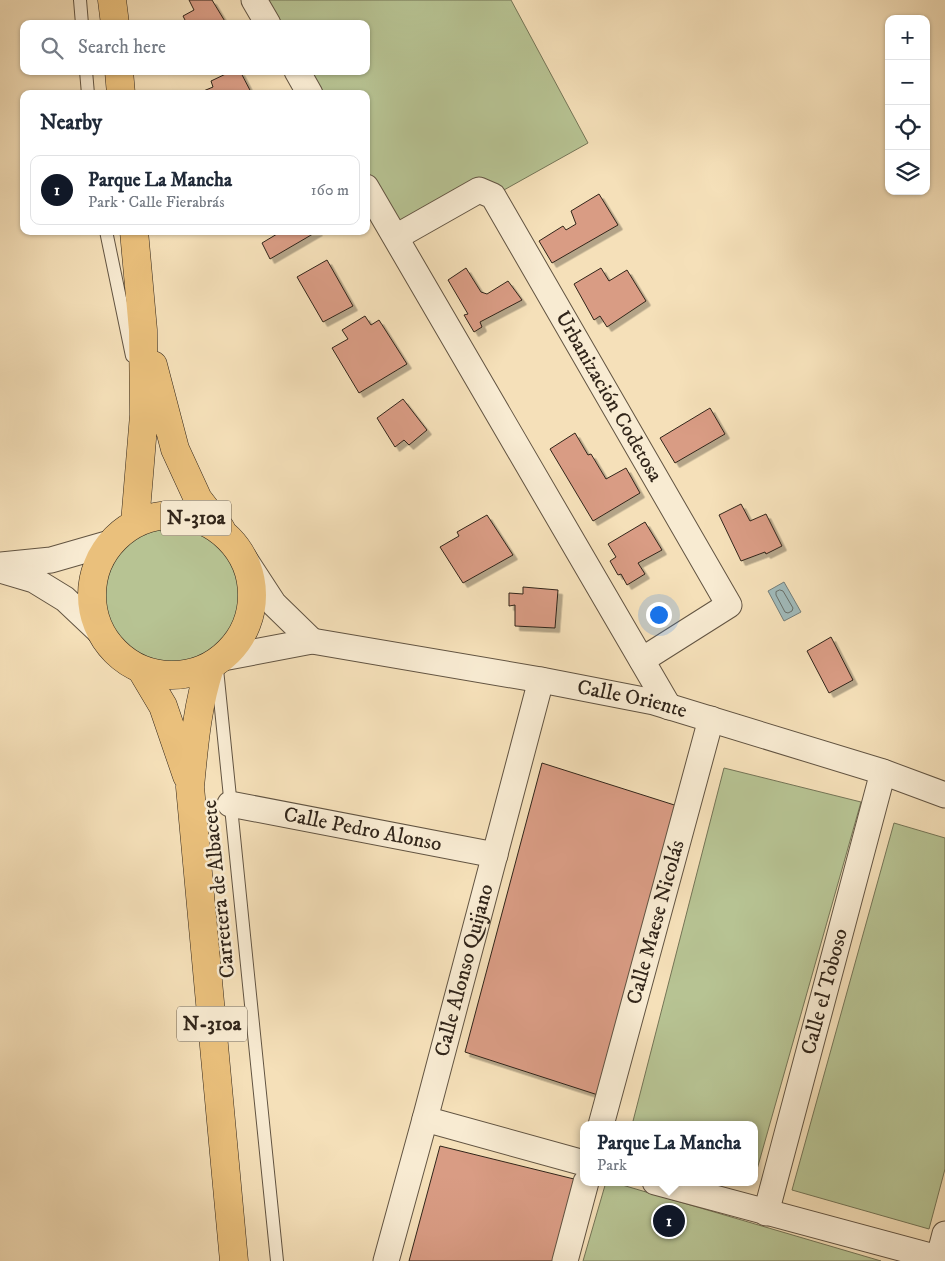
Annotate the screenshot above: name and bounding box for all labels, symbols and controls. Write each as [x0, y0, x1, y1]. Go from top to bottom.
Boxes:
map controls [885, 15, 930, 195]
button: + [885, 15, 930, 60]
search box [20, 20, 370, 75]
icon: search [38, 34, 66, 62]
text: Search here [78, 36, 166, 59]
button: − [885, 60, 930, 105]
button: locate [885, 105, 930, 150]
text: Nearby [40, 110, 102, 136]
button: layers [885, 150, 930, 195]
text: Parque La Mancha [88, 169, 232, 192]
text: 1 [54, 180, 60, 200]
text: 160 m [311, 180, 349, 200]
text: Park · Calle Fierabrás [88, 192, 224, 212]
street label: Urbanización Codetosa [549, 306, 668, 487]
road number: N-310a [161, 500, 231, 536]
your location [646, 602, 672, 628]
street label: Calle Oriente [575, 674, 690, 724]
street label: Carretera de Albacete [197, 798, 241, 979]
street label: Calle Pedro Alonso [281, 802, 444, 857]
street label: Calle Maese Nicolás [621, 837, 691, 1007]
street label: Calle Alonso Quijano [429, 881, 500, 1059]
street label: Calle el Toboso [796, 926, 854, 1058]
road number: N-310a [177, 1006, 247, 1042]
popup [580, 1121, 758, 1186]
text: Parque La Mancha [597, 1132, 741, 1155]
text: Park [597, 1155, 627, 1175]
pin: 1 [653, 1202, 685, 1240]

